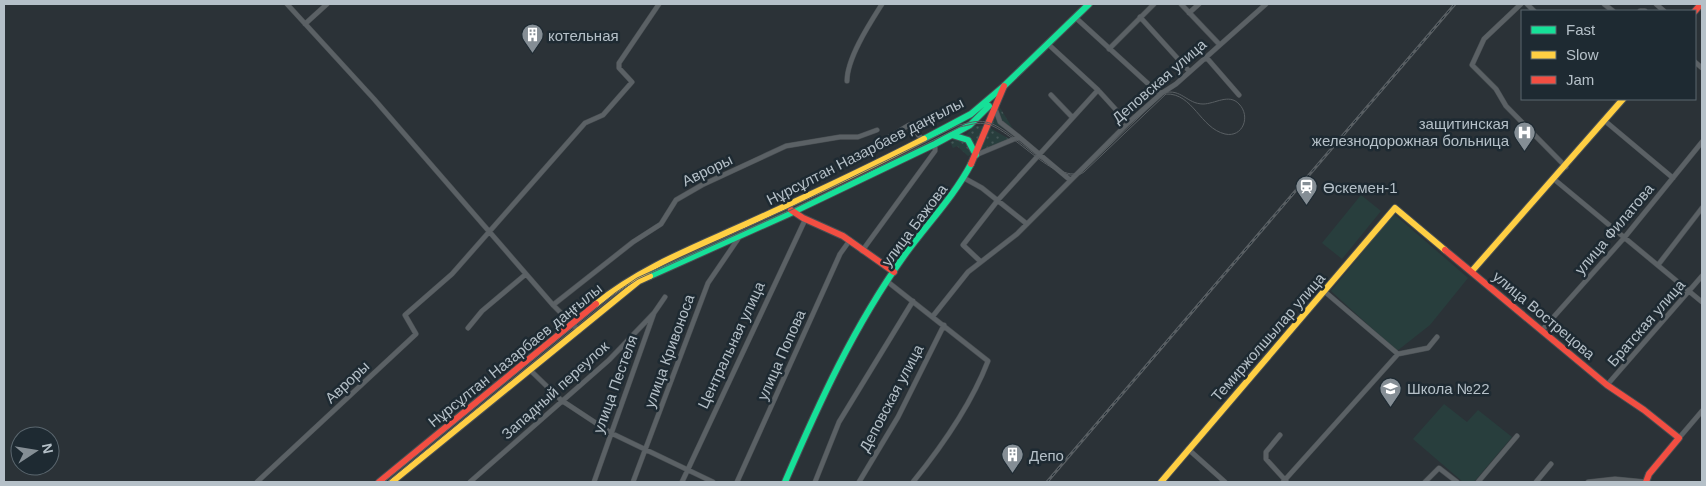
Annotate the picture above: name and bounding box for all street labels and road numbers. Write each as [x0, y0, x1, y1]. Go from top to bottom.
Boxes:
street label: Деповская улица [1109, 35, 1210, 126]
street label: Нұрсұлтан Назарбаев даңғылы [764, 94, 966, 208]
street label: Авроры [679, 151, 735, 189]
street label: улица Бажова [878, 180, 951, 269]
street label: улица Филатова [1571, 180, 1657, 278]
street label: улица Вострецова [1490, 267, 1599, 363]
street label: Темиржолшылар улица [1208, 269, 1329, 405]
street label: Братская улица [1604, 276, 1689, 370]
street label: Центральная улица [694, 278, 768, 411]
street label: Нұрсұлтан Назарбаев даңғылы [425, 280, 605, 430]
street label: улица Кривоноса [641, 291, 698, 410]
street label: улица Попова [753, 307, 809, 403]
street label: улица Пестеля [589, 332, 641, 436]
street label: Западный переулок [498, 337, 612, 443]
street label: Деповская улица [856, 341, 927, 455]
street label: Авроры [322, 357, 372, 407]

